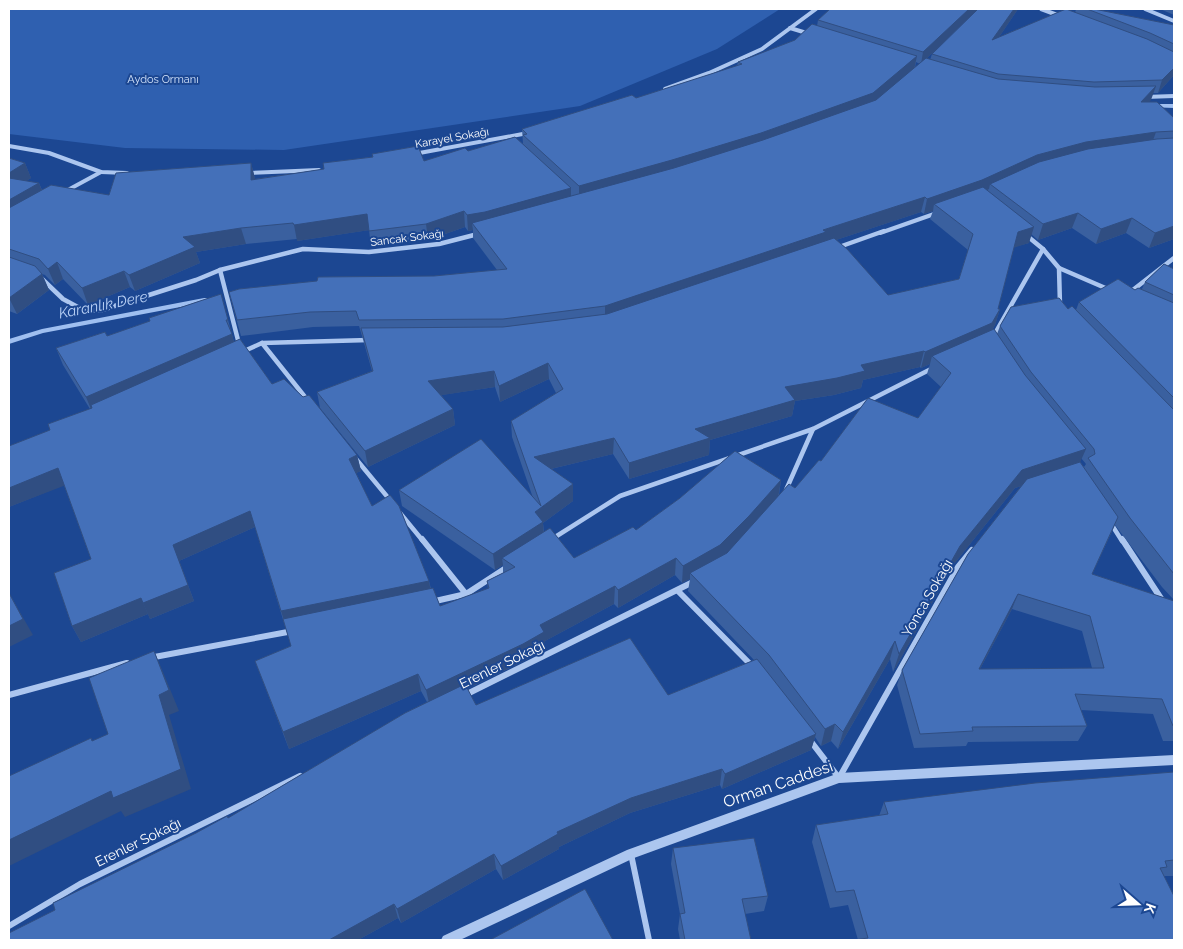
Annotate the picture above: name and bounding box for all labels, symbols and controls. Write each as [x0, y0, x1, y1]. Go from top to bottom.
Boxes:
park label: Aydos Ormanı [127, 73, 199, 86]
street label: Karayel Sokağı [414, 125, 490, 151]
street label: Sancak Sokağı [369, 227, 445, 249]
water label: Karanlık Dere [57, 288, 149, 322]
street label: Yonca Sokağı [898, 556, 956, 640]
street label: Erenler Sokağı [457, 636, 547, 692]
street label: Orman Caddesi [721, 756, 835, 812]
street label: Erenler Sokağı [93, 814, 183, 870]
north arrow [1113, 879, 1163, 929]
text: K [1141, 901, 1159, 916]

